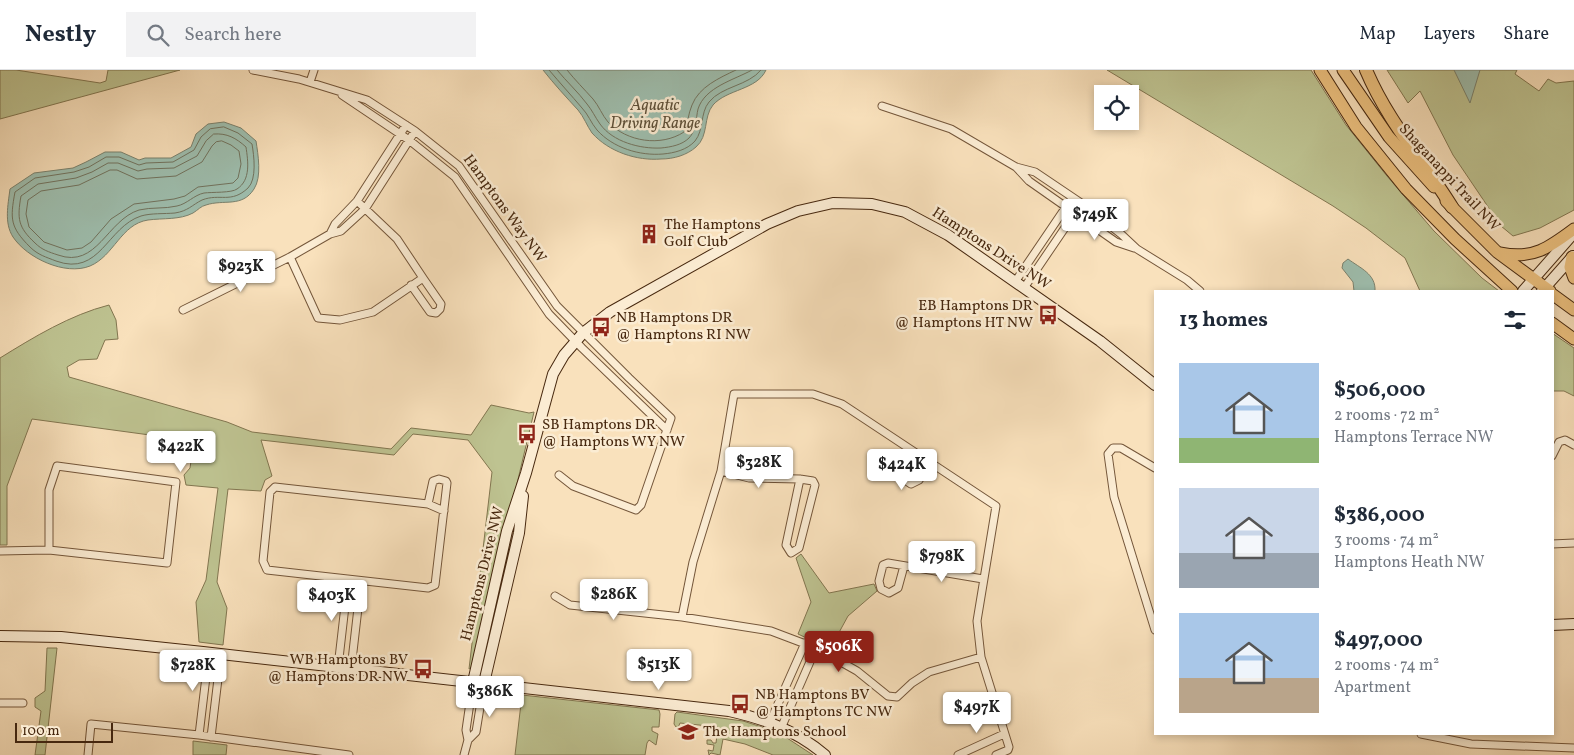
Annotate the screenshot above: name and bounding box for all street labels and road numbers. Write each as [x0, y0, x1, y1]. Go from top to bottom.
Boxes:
street label: Shaganappi Trail NW [1393, 119, 1505, 237]
street label: Hamptons Way NW [457, 150, 551, 268]
street label: Hamptons Drive NW [927, 203, 1055, 295]
street label: Hamptons Drive NW [456, 505, 510, 643]

